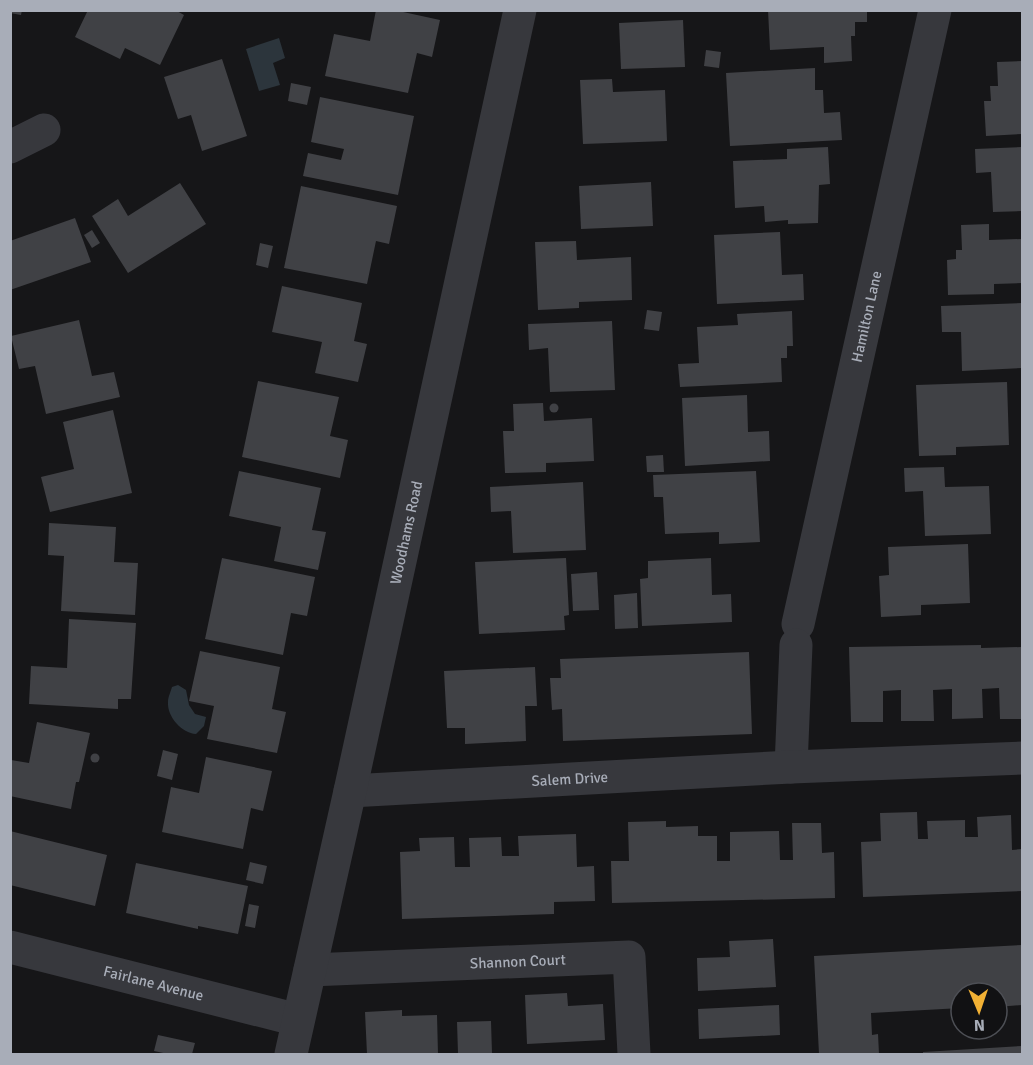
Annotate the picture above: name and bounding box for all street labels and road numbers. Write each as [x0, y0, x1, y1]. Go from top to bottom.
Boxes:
street label: Hamilton Lane [848, 269, 886, 364]
street label: Woodhams Road [386, 479, 426, 586]
street label: Salem Drive [531, 768, 608, 790]
street label: Shannon Court [470, 951, 566, 972]
street label: Fairlane Avenue [102, 962, 205, 1005]

